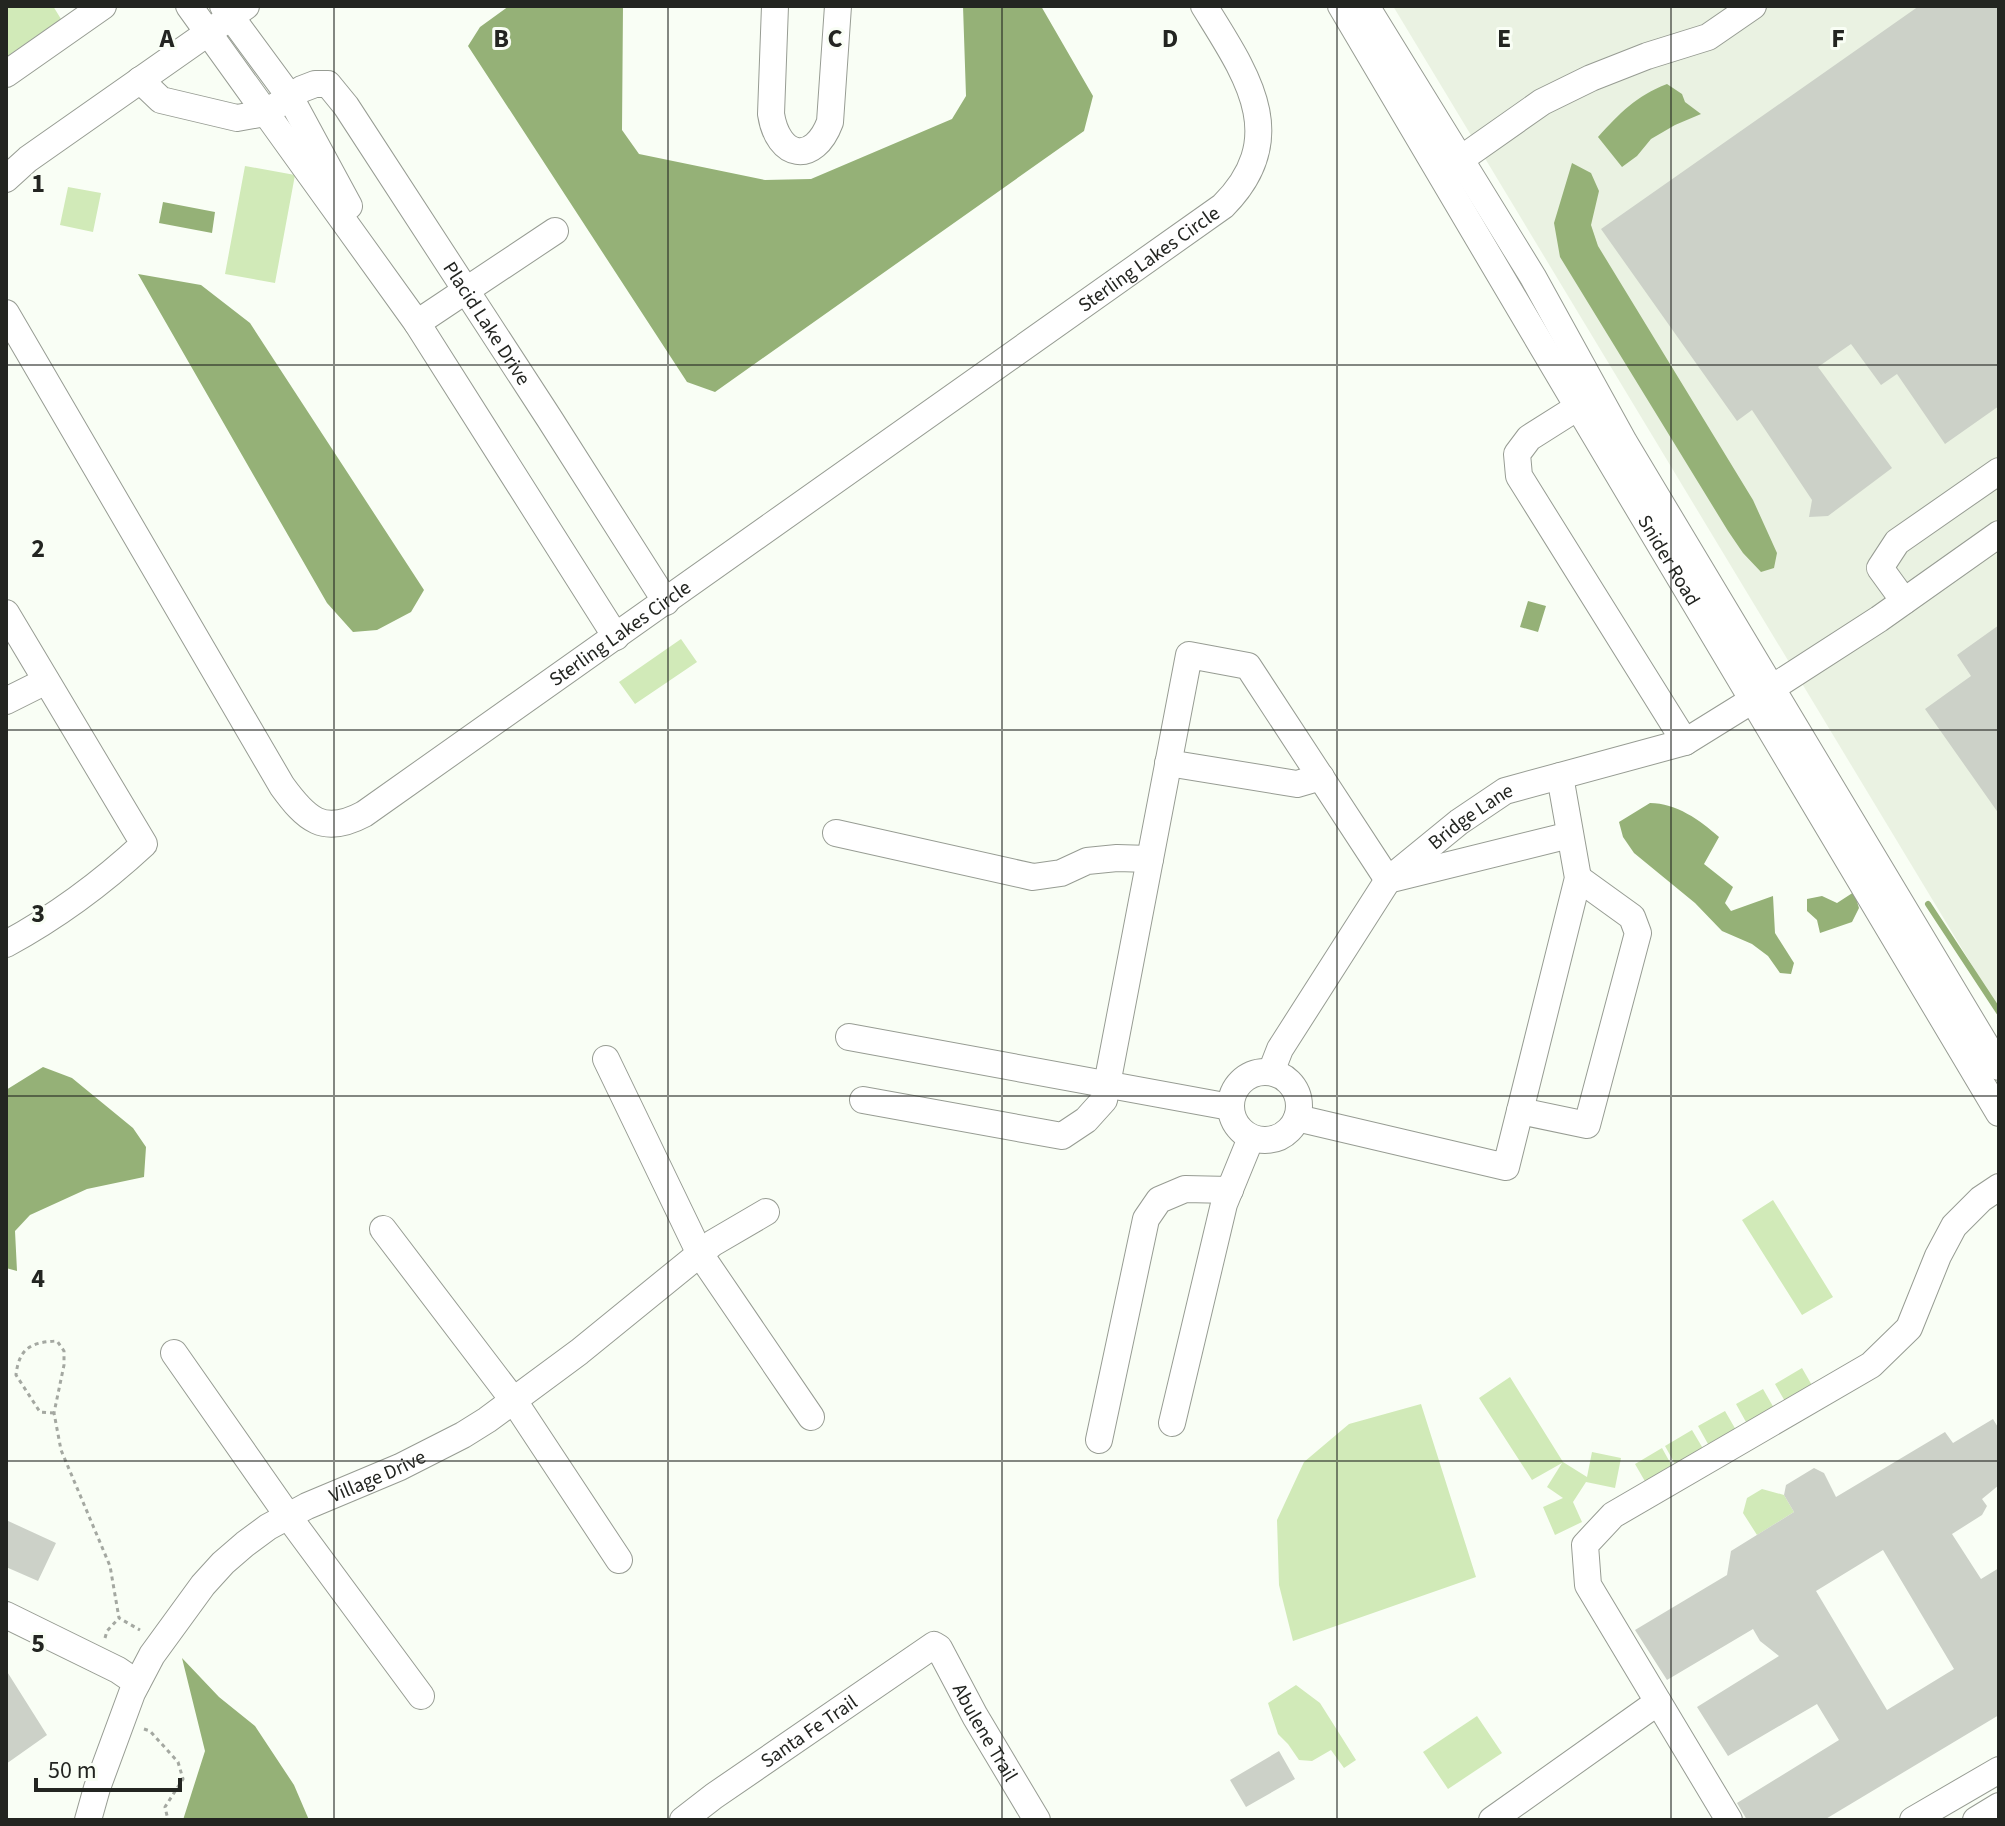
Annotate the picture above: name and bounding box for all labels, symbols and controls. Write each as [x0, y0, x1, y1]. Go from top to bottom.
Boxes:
text: A [159, 20, 176, 57]
text: B [493, 20, 509, 57]
text: C [827, 20, 843, 57]
text: D [1162, 20, 1178, 57]
text: E [1497, 20, 1511, 57]
text: F [1831, 20, 1845, 57]
text: 1 [31, 165, 45, 202]
street label: Sterling Lakes Circle [1073, 200, 1226, 319]
street label: Placid Lake Drive [436, 256, 537, 391]
street label: Snider Road [1630, 510, 1706, 611]
text: 2 [31, 530, 45, 567]
street label: Sterling Lakes Circle [544, 574, 697, 694]
street label: Bridge Lane [1422, 777, 1516, 857]
text: 3 [31, 895, 45, 932]
text: 4 [31, 1260, 45, 1297]
street label: Village Drive [325, 1443, 431, 1510]
text: 5 [31, 1625, 45, 1662]
street label: Abulene Trail [945, 1679, 1024, 1787]
street label: Santa Fe Trail [755, 1689, 863, 1775]
scale bar [36, 1742, 180, 1792]
text: 50 m [48, 1753, 97, 1788]

